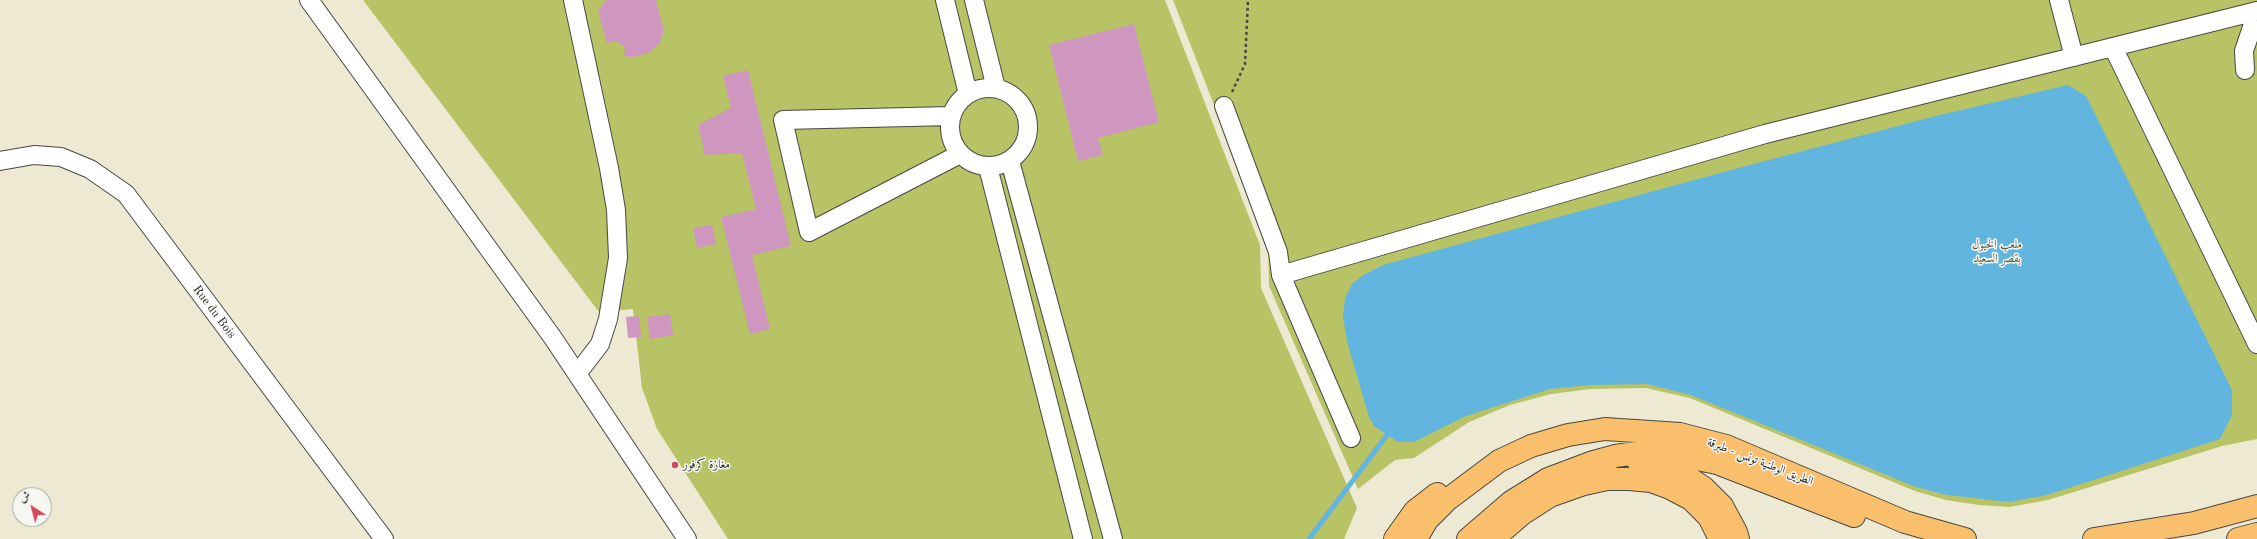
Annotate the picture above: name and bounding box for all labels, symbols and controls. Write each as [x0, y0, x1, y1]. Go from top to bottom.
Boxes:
park label: ملعب الخيول بقصر السعيد [1972, 238, 2022, 266]
street label: Rue du Bois [189, 283, 239, 341]
street label: الطريق الوطنية تونس - طبرقة [1705, 435, 1815, 489]
place label: مغازة كرفور [683, 458, 730, 472]
marker: مغازة كرفور [670, 460, 680, 470]
north arrow [12, 487, 52, 527]
text: ش [18, 490, 33, 505]

